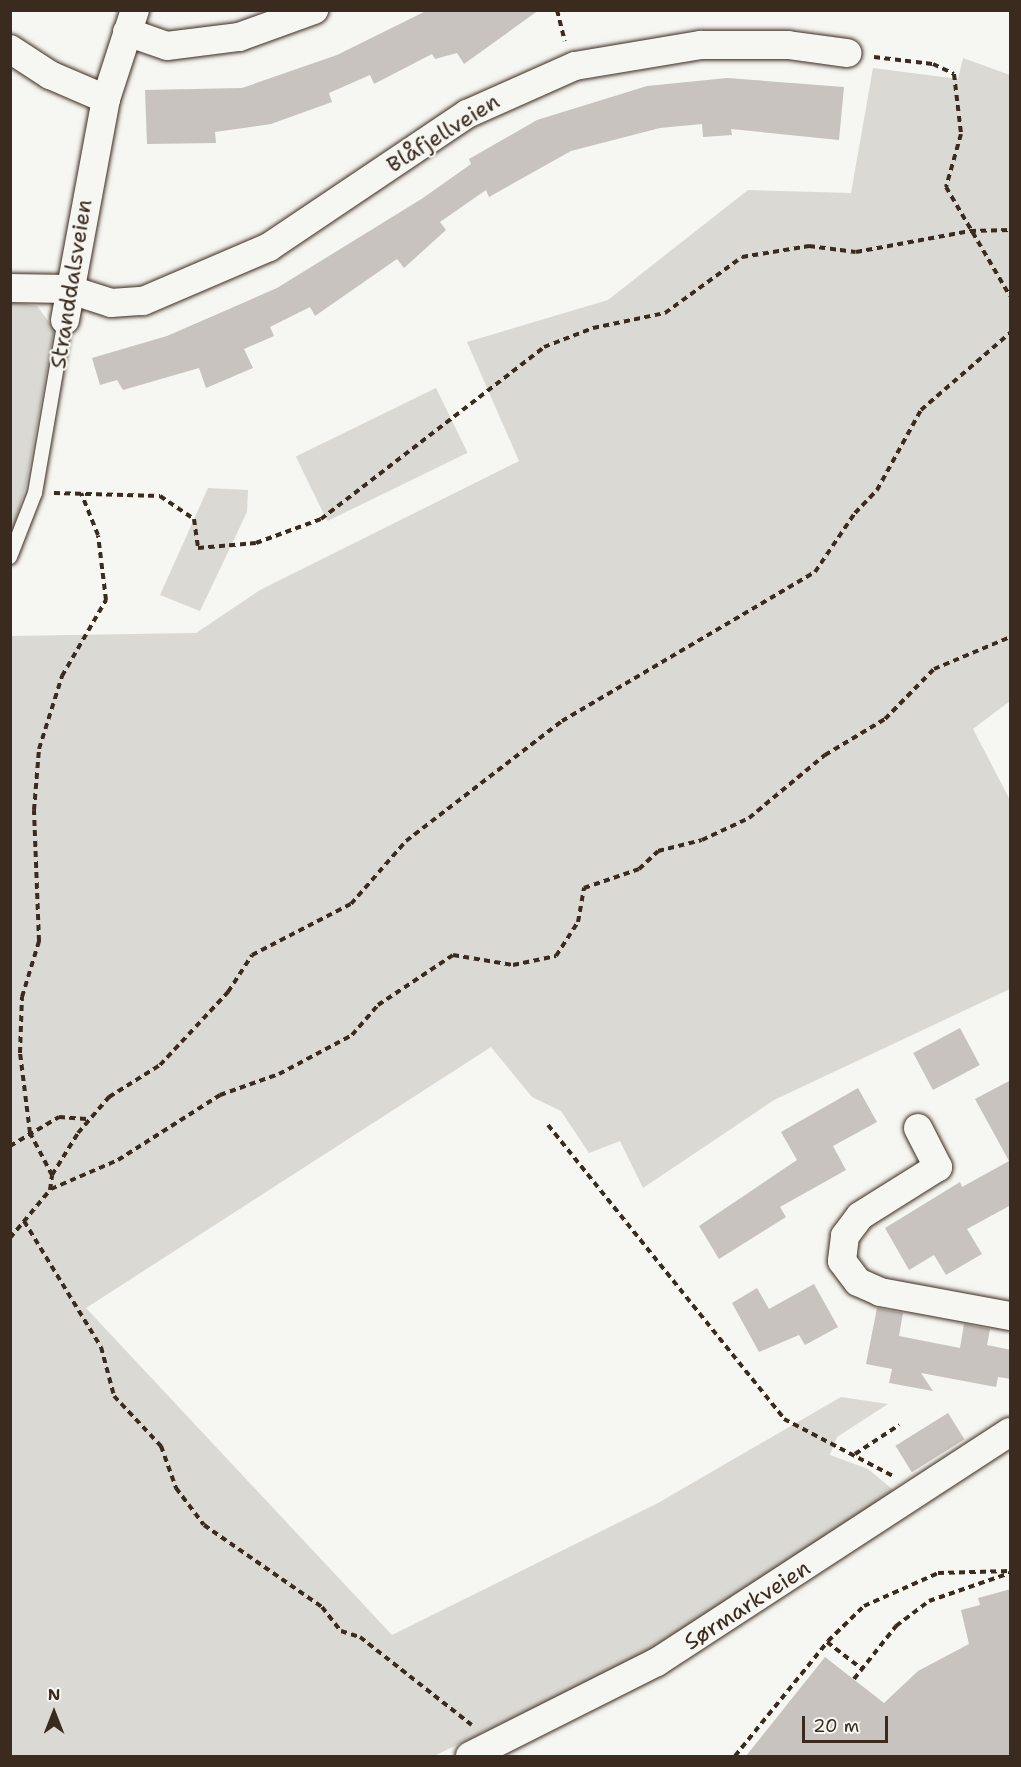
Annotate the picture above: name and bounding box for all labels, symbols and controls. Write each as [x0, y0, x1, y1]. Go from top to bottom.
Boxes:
street label: Blåfjellveien [382, 88, 504, 178]
street label: Stranddalsveien [45, 197, 97, 371]
street label: Sørmarkveien [679, 1555, 815, 1655]
north arrow [24, 1683, 84, 1743]
text: N [48, 1684, 60, 1705]
scale bar [805, 1704, 890, 1742]
text: 20 m [813, 1714, 859, 1738]

